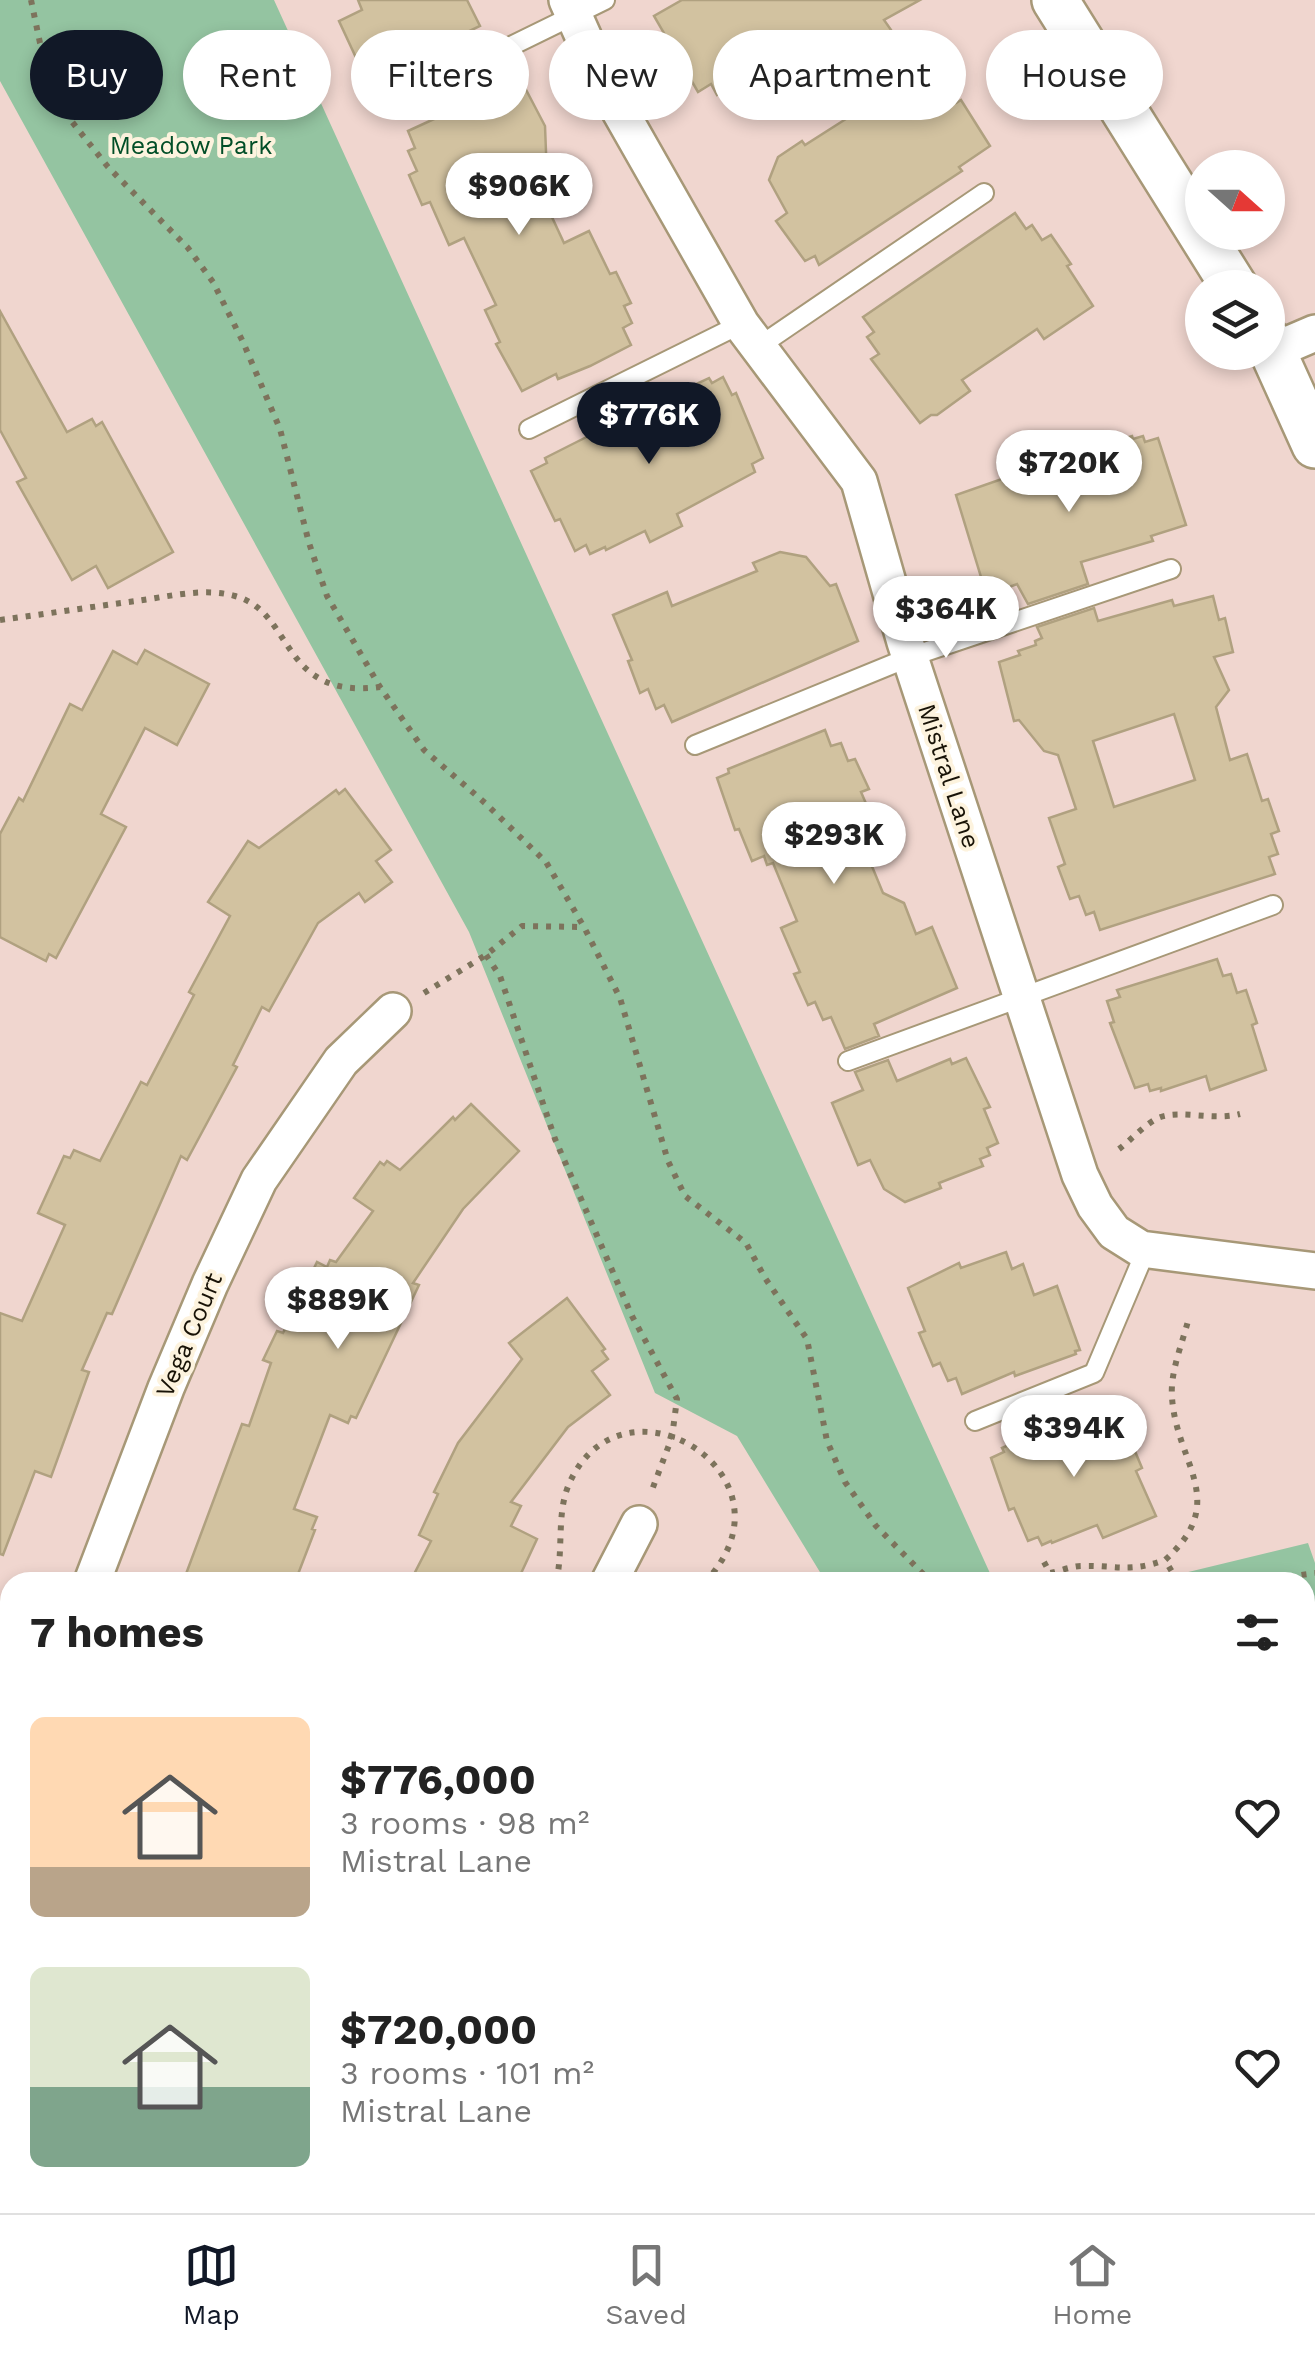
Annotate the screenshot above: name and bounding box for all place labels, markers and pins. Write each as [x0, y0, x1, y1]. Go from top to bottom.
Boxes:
pin: $906K [449, 153, 589, 238]
pin: $776K [579, 382, 719, 467]
pin: $720K [999, 430, 1139, 515]
pin: $364K [876, 576, 1016, 661]
pin: $293K [764, 802, 904, 887]
pin: $889K [268, 1267, 408, 1352]
pin: $394K [1004, 1395, 1144, 1480]

